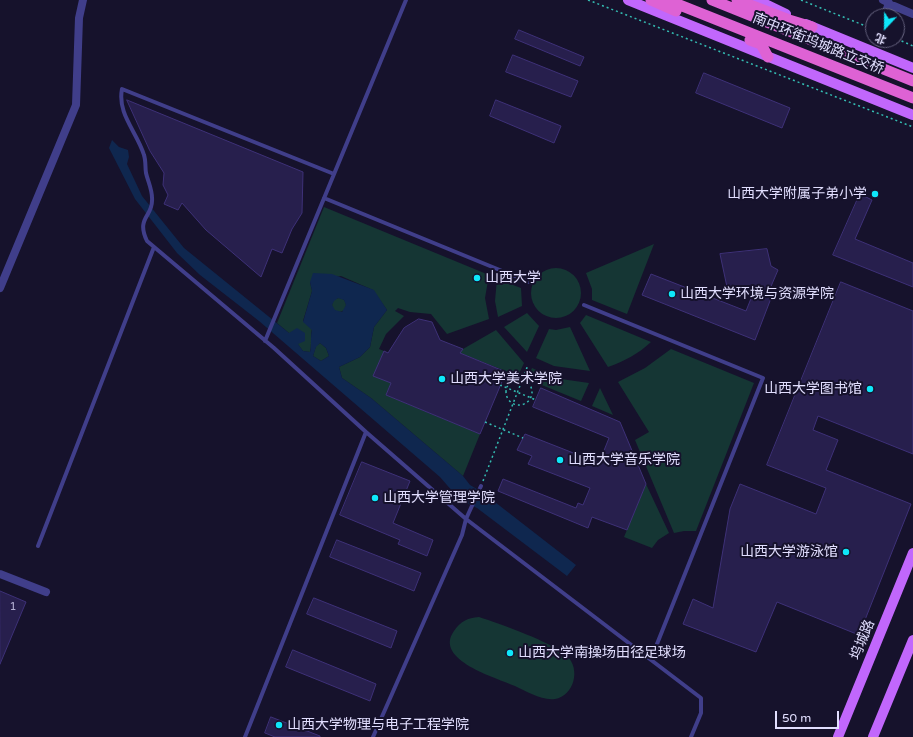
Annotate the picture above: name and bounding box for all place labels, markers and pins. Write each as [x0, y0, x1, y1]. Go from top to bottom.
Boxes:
place label: 山西大学附属子弟小学 [727, 186, 867, 202]
marker: 山西大学附属子弟小学 [870, 189, 880, 199]
place label: 山西大学 [485, 270, 541, 286]
marker: 山西大学 [472, 273, 482, 283]
place label: 山西大学环境与资源学院 [680, 286, 834, 302]
marker: 山西大学环境与资源学院 [667, 289, 677, 299]
place label: 山西大学美术学院 [450, 371, 562, 387]
marker: 山西大学美术学院 [437, 374, 447, 384]
place label: 山西大学图书馆 [764, 381, 862, 397]
marker: 山西大学图书馆 [865, 384, 875, 394]
place label: 山西大学音乐学院 [568, 452, 680, 468]
marker: 山西大学音乐学院 [555, 455, 565, 465]
place label: 山西大学管理学院 [383, 490, 495, 506]
marker: 山西大学管理学院 [370, 493, 380, 503]
place label: 山西大学游泳馆 [740, 544, 838, 560]
marker: 山西大学游泳馆 [841, 547, 851, 557]
place label: 山西大学南操场田径足球场 [518, 645, 686, 661]
marker: 山西大学南操场田径足球场 [505, 648, 515, 658]
place label: 山西大学物理与电子工程学院 [287, 717, 469, 733]
marker: 山西大学物理与电子工程学院 [274, 720, 284, 730]

